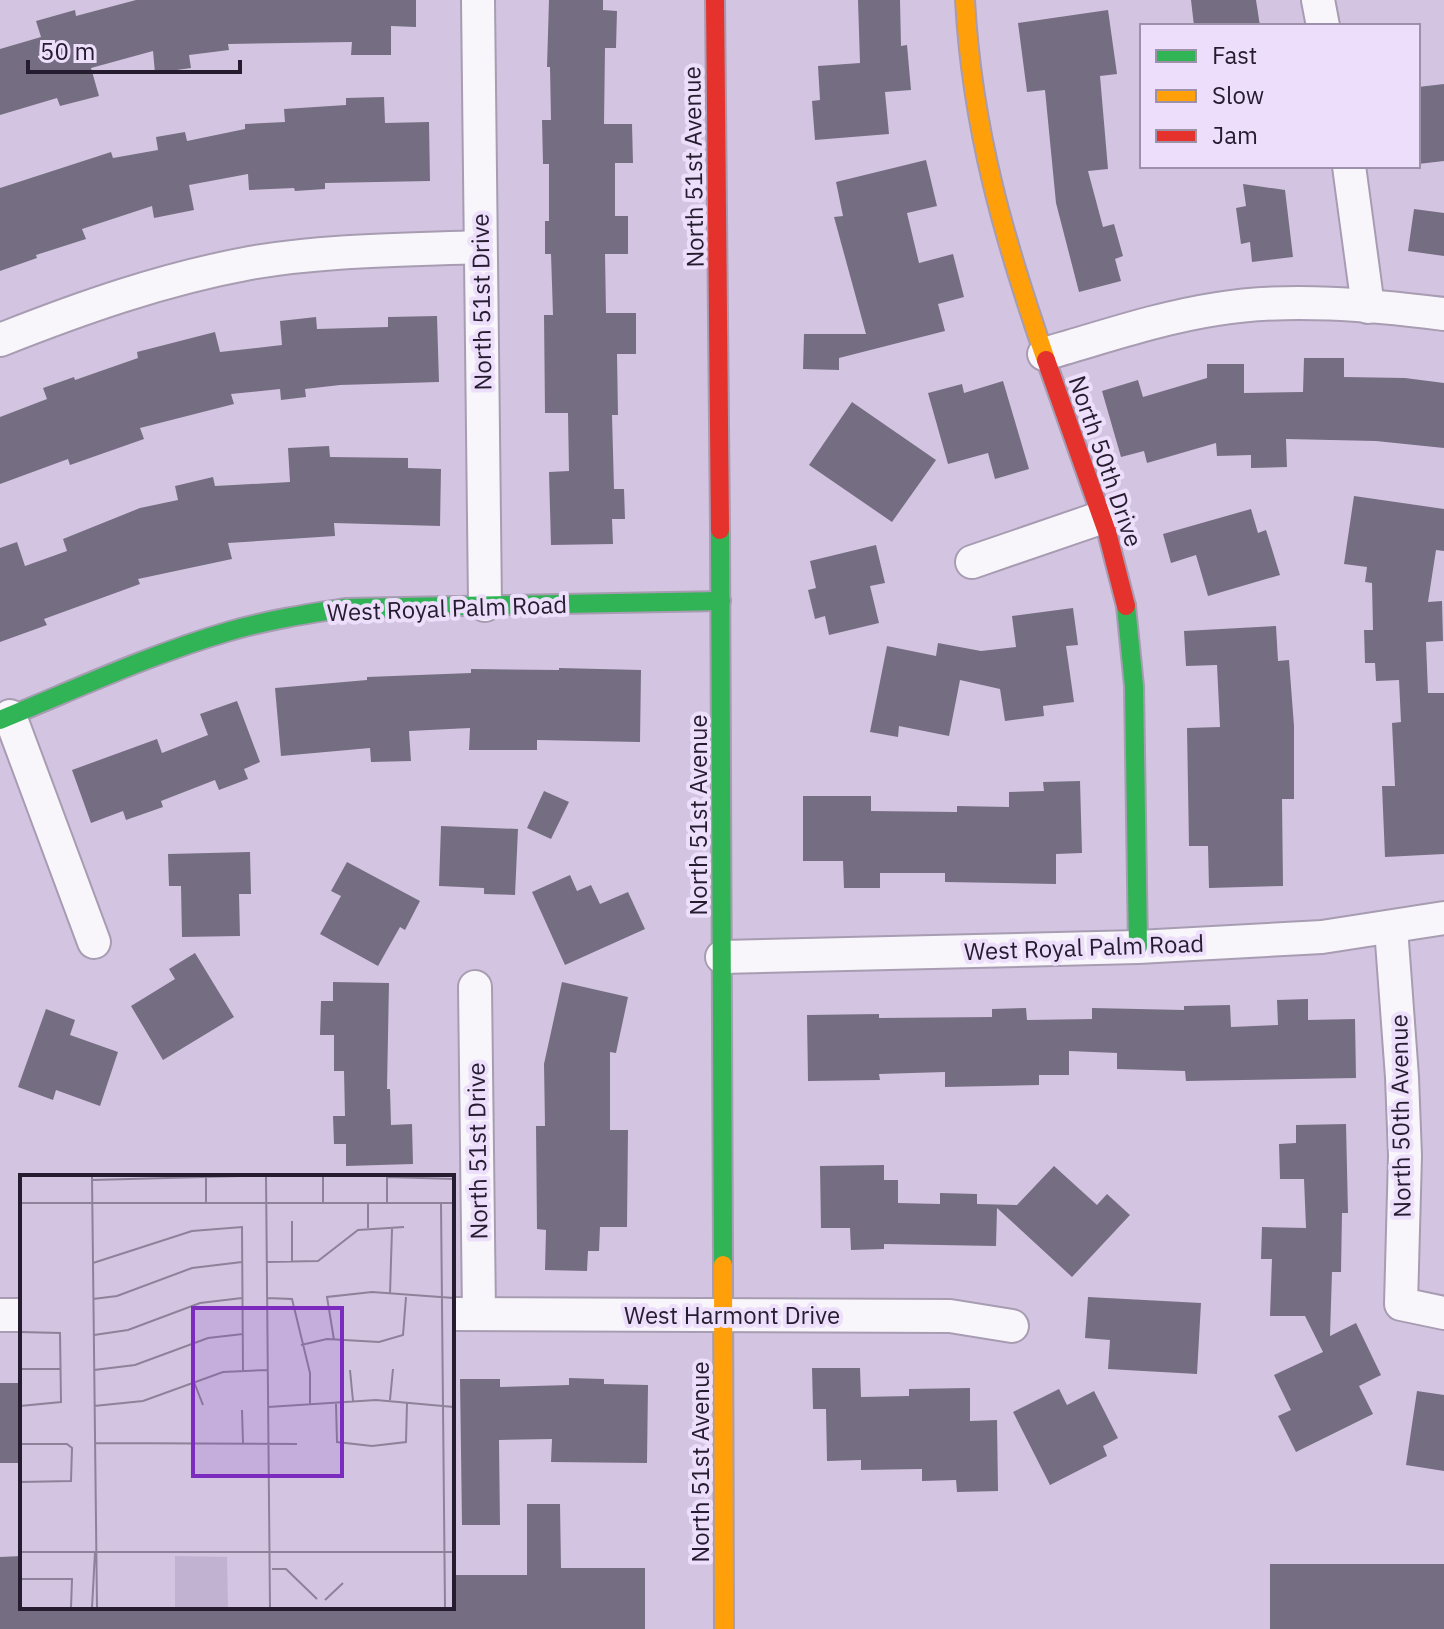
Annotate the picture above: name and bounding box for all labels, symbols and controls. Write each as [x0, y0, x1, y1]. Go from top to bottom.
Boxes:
scale bar [28, 24, 240, 74]
legend [1140, 24, 1420, 168]
text: 50 m [40, 35, 95, 67]
text: Fast [1212, 39, 1257, 71]
street label: North 51st Avenue [675, 66, 711, 268]
text: Slow [1212, 79, 1264, 111]
text: Jam [1212, 119, 1258, 151]
street label: North 51st Drive [463, 213, 499, 391]
street label: North 50th Drive [1062, 371, 1150, 551]
street label: West Royal Palm Road [326, 588, 568, 628]
street label: North 51st Avenue [682, 714, 714, 916]
street label: West Royal Palm Road [963, 927, 1205, 967]
street label: North 50th Avenue [1382, 1014, 1418, 1218]
street label: North 51st Drive [459, 1062, 495, 1240]
inset map [20, 1175, 454, 1609]
street label: West Harmont Drive [624, 1299, 840, 1331]
street label: North 51st Avenue [684, 1361, 716, 1563]

